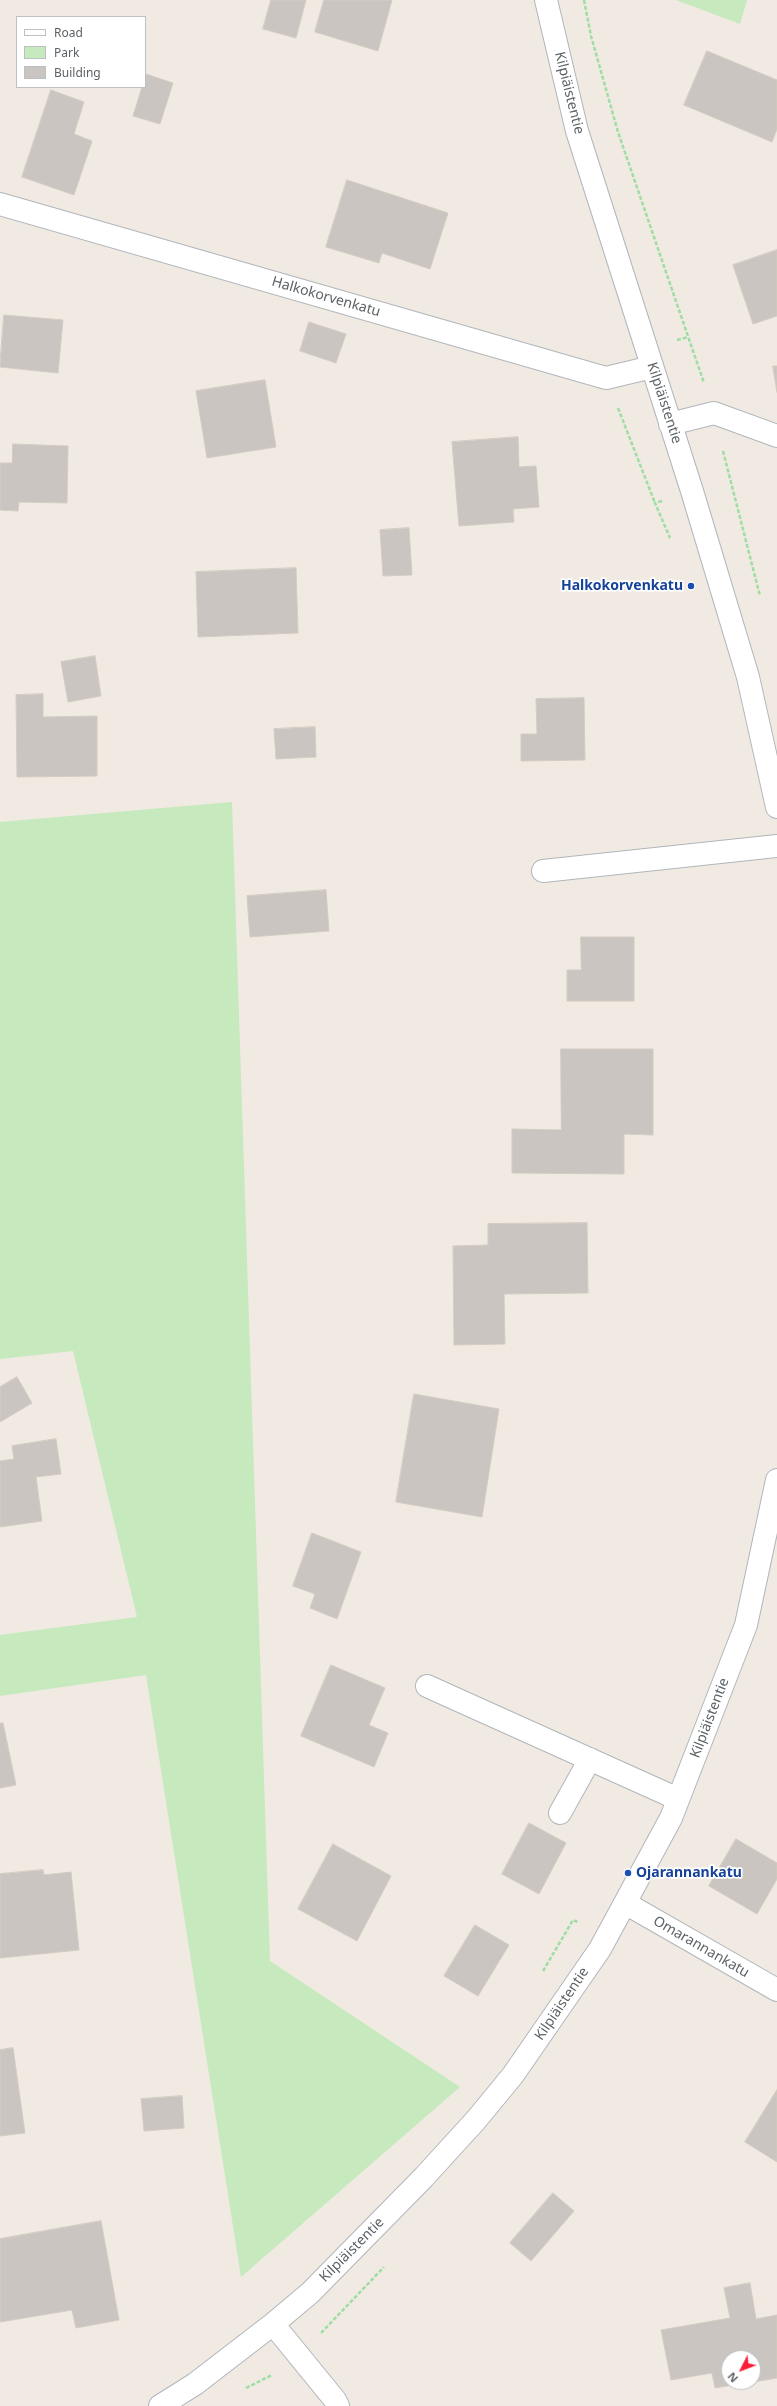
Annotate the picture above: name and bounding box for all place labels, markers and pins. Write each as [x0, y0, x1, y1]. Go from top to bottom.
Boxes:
place label: Halkokorvenkatu [561, 578, 683, 594]
marker: Halkokorvenkatu [686, 581, 696, 591]
place label: Ojarannankatu [636, 1865, 742, 1881]
marker: Ojarannankatu [623, 1868, 633, 1878]

